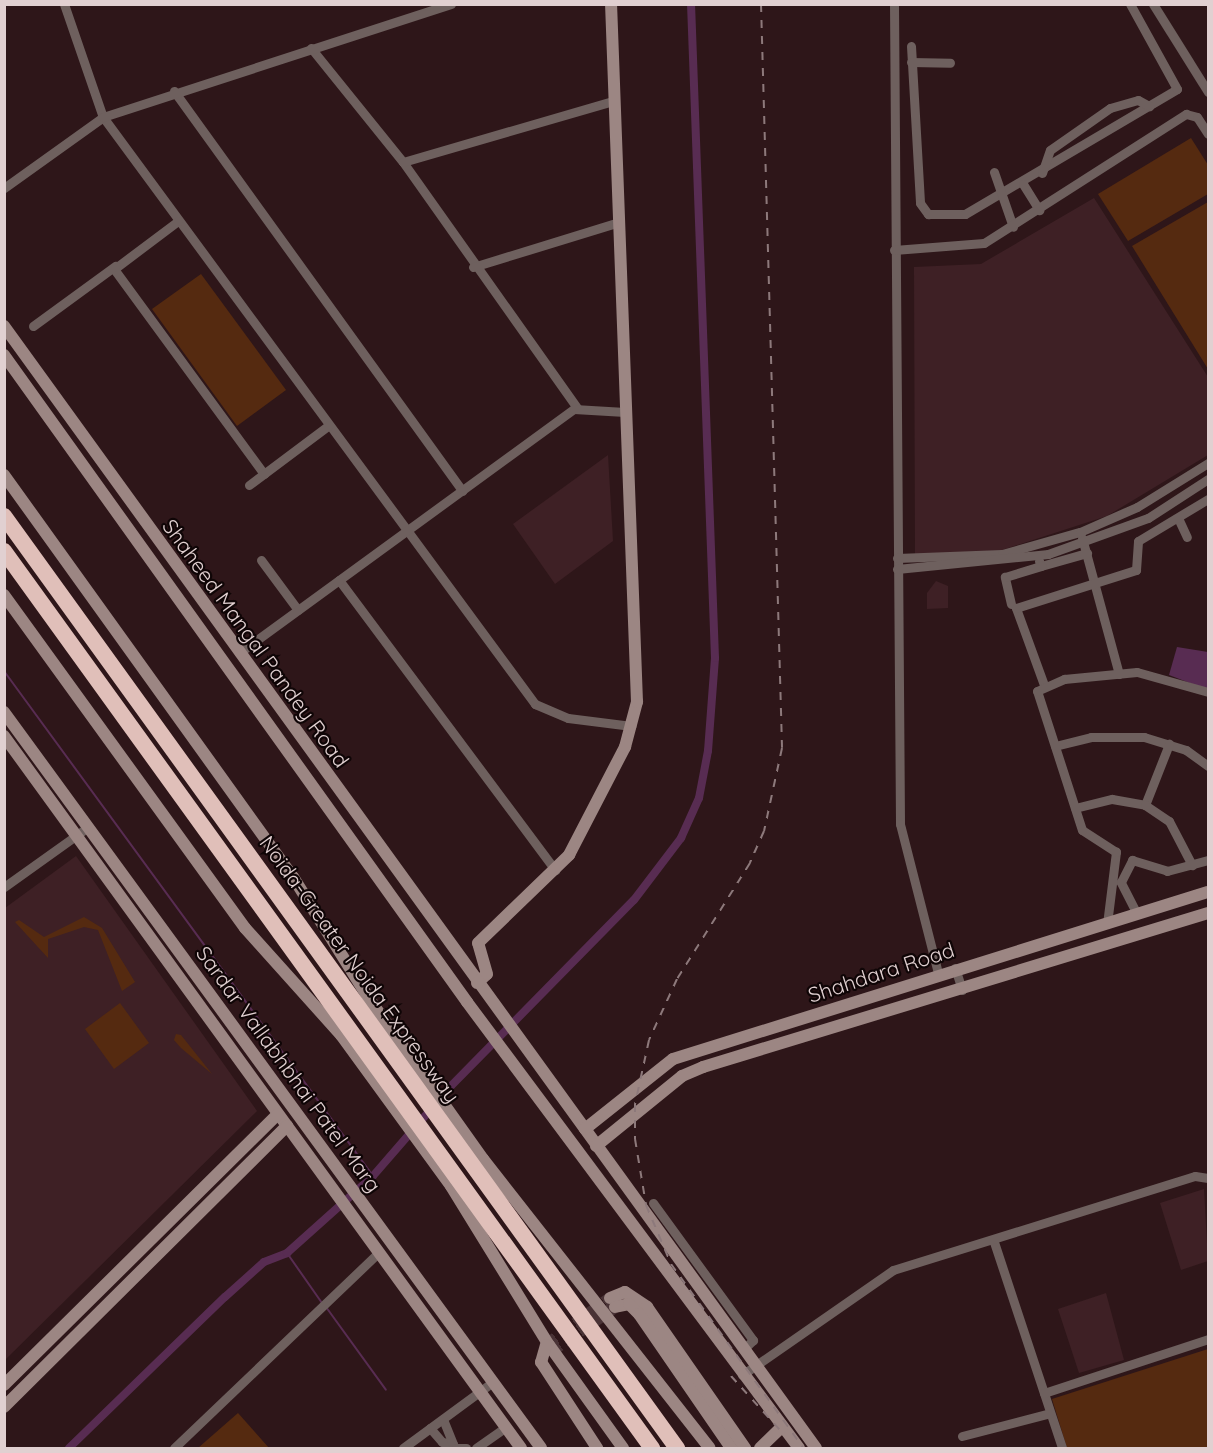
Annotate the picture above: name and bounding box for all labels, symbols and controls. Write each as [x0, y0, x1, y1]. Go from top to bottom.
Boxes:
street label: Shaheed Mangal Pandey Road [157, 514, 355, 772]
street label: Noida-Greater Noida Expressway [255, 831, 465, 1107]
street label: Shahdara Road [805, 936, 957, 1008]
street label: Sardar Vallabhbhai Patel Marg [191, 941, 387, 1197]

